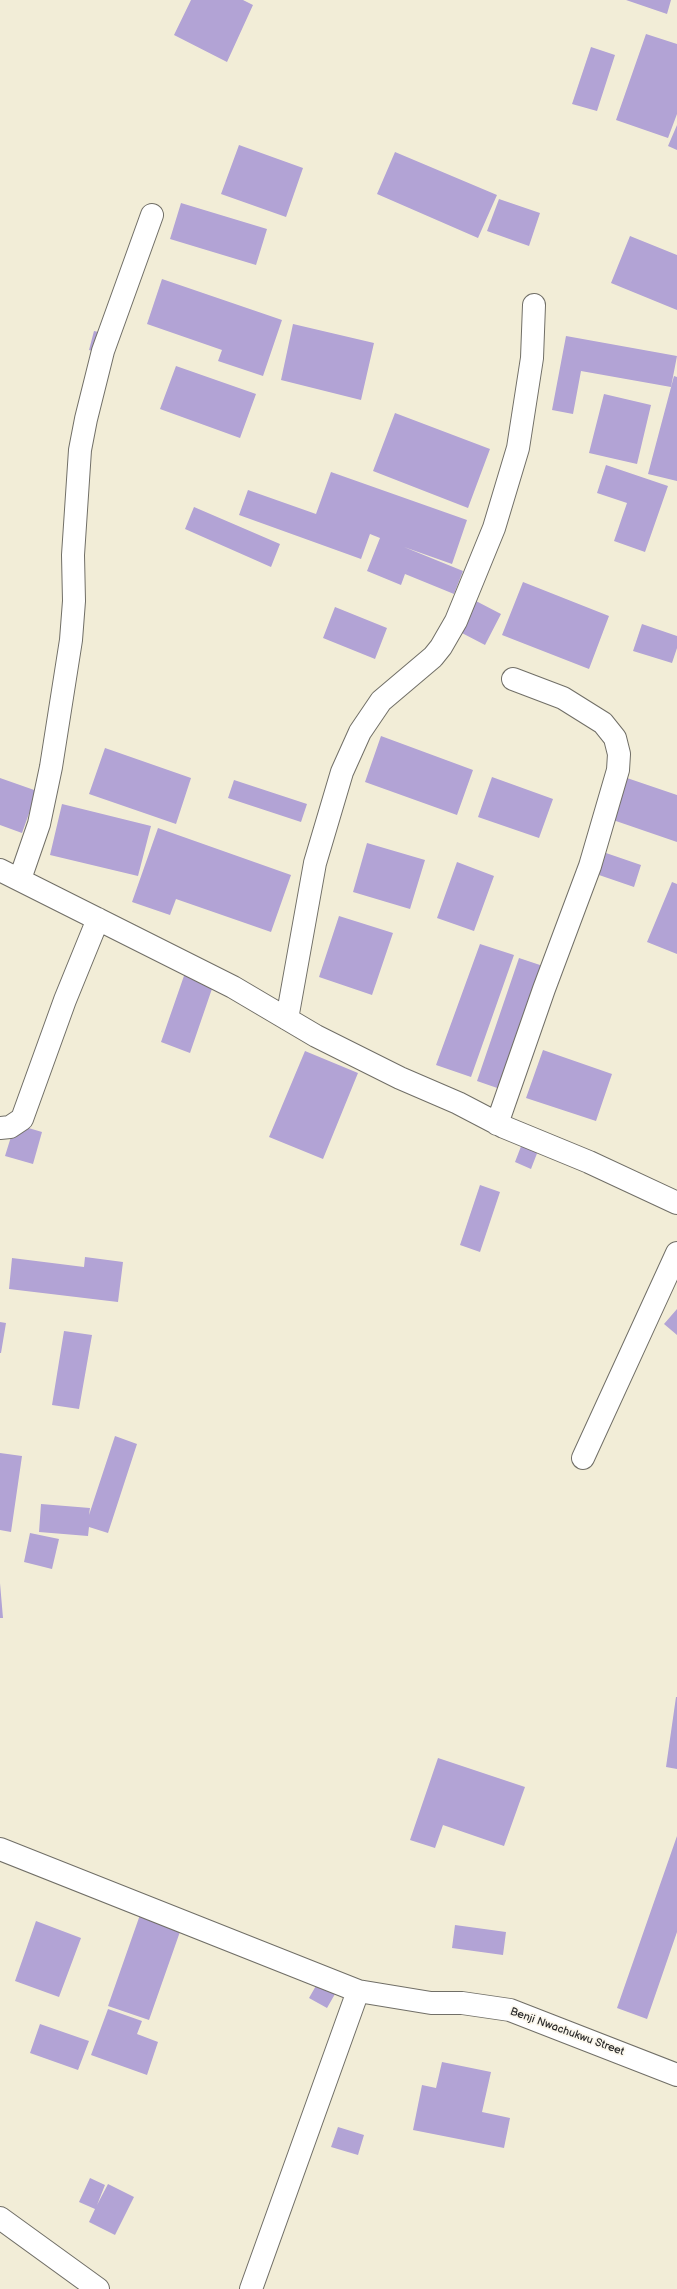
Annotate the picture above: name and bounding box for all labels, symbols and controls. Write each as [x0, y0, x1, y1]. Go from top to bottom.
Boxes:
street label: Benji Nwachukwu Street [508, 2005, 626, 2059]

